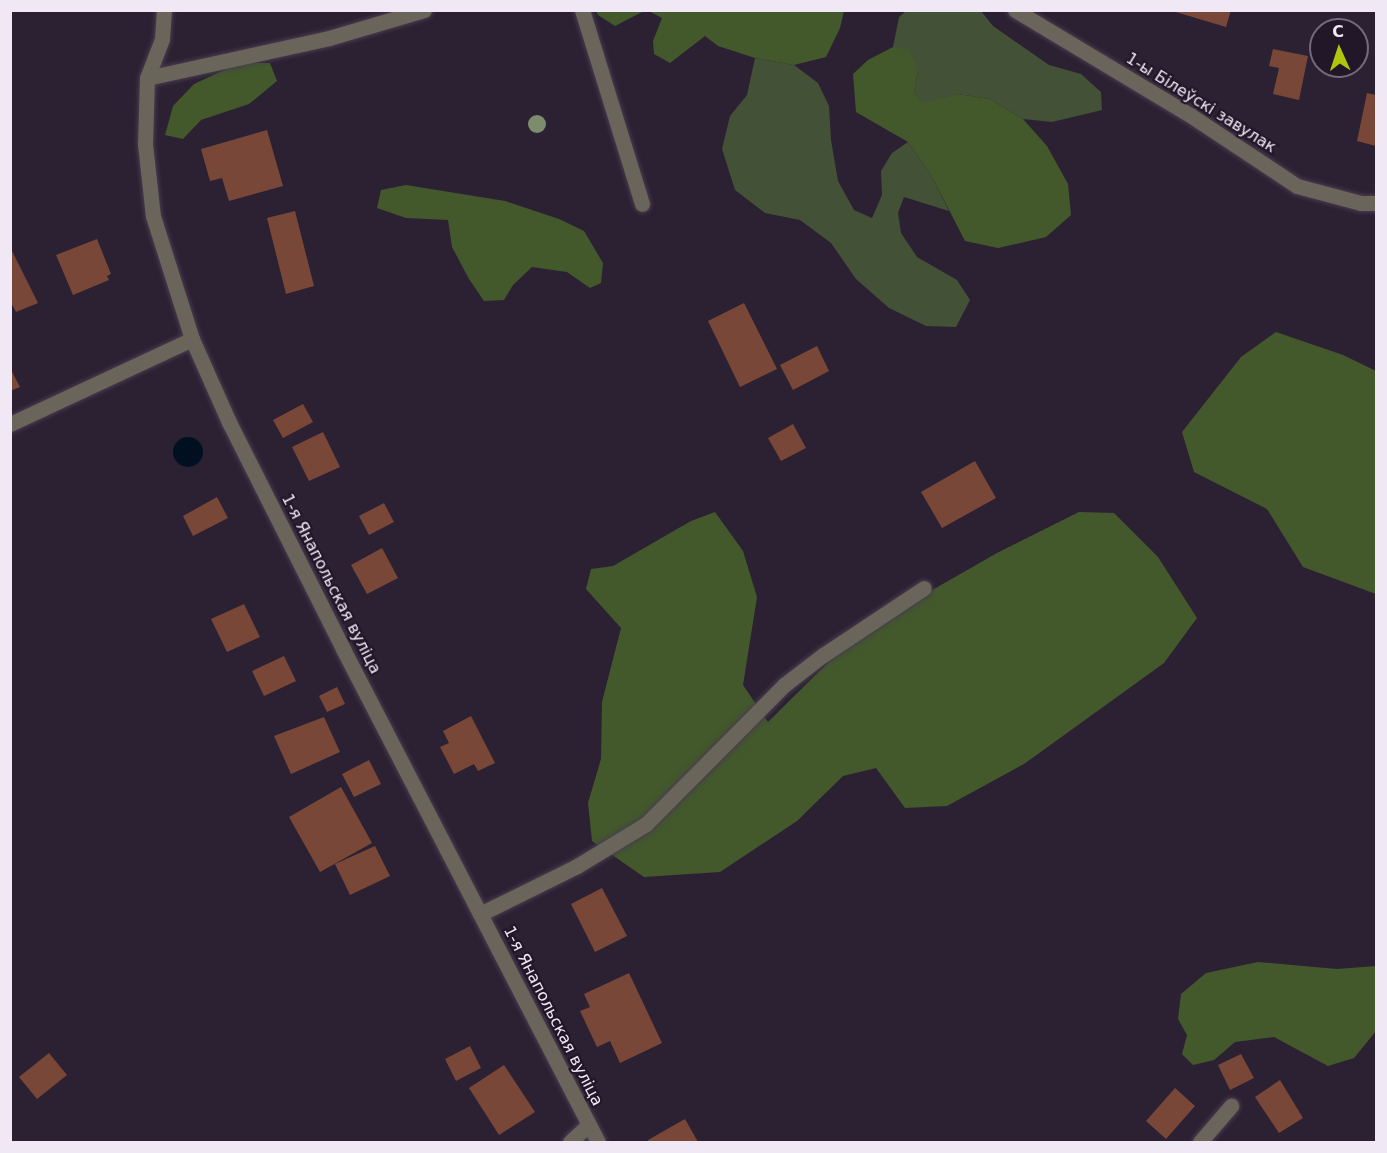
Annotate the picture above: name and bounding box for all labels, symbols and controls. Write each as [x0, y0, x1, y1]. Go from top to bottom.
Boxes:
north arrow [1309, 18, 1369, 78]
text: С [1332, 22, 1345, 41]
street label: 1-ы Білеўскі завулак [1122, 49, 1280, 157]
street label: 1-я Янапольская вуліца [277, 491, 385, 677]
street label: 1-я Янапольская вуліца [499, 923, 607, 1109]

